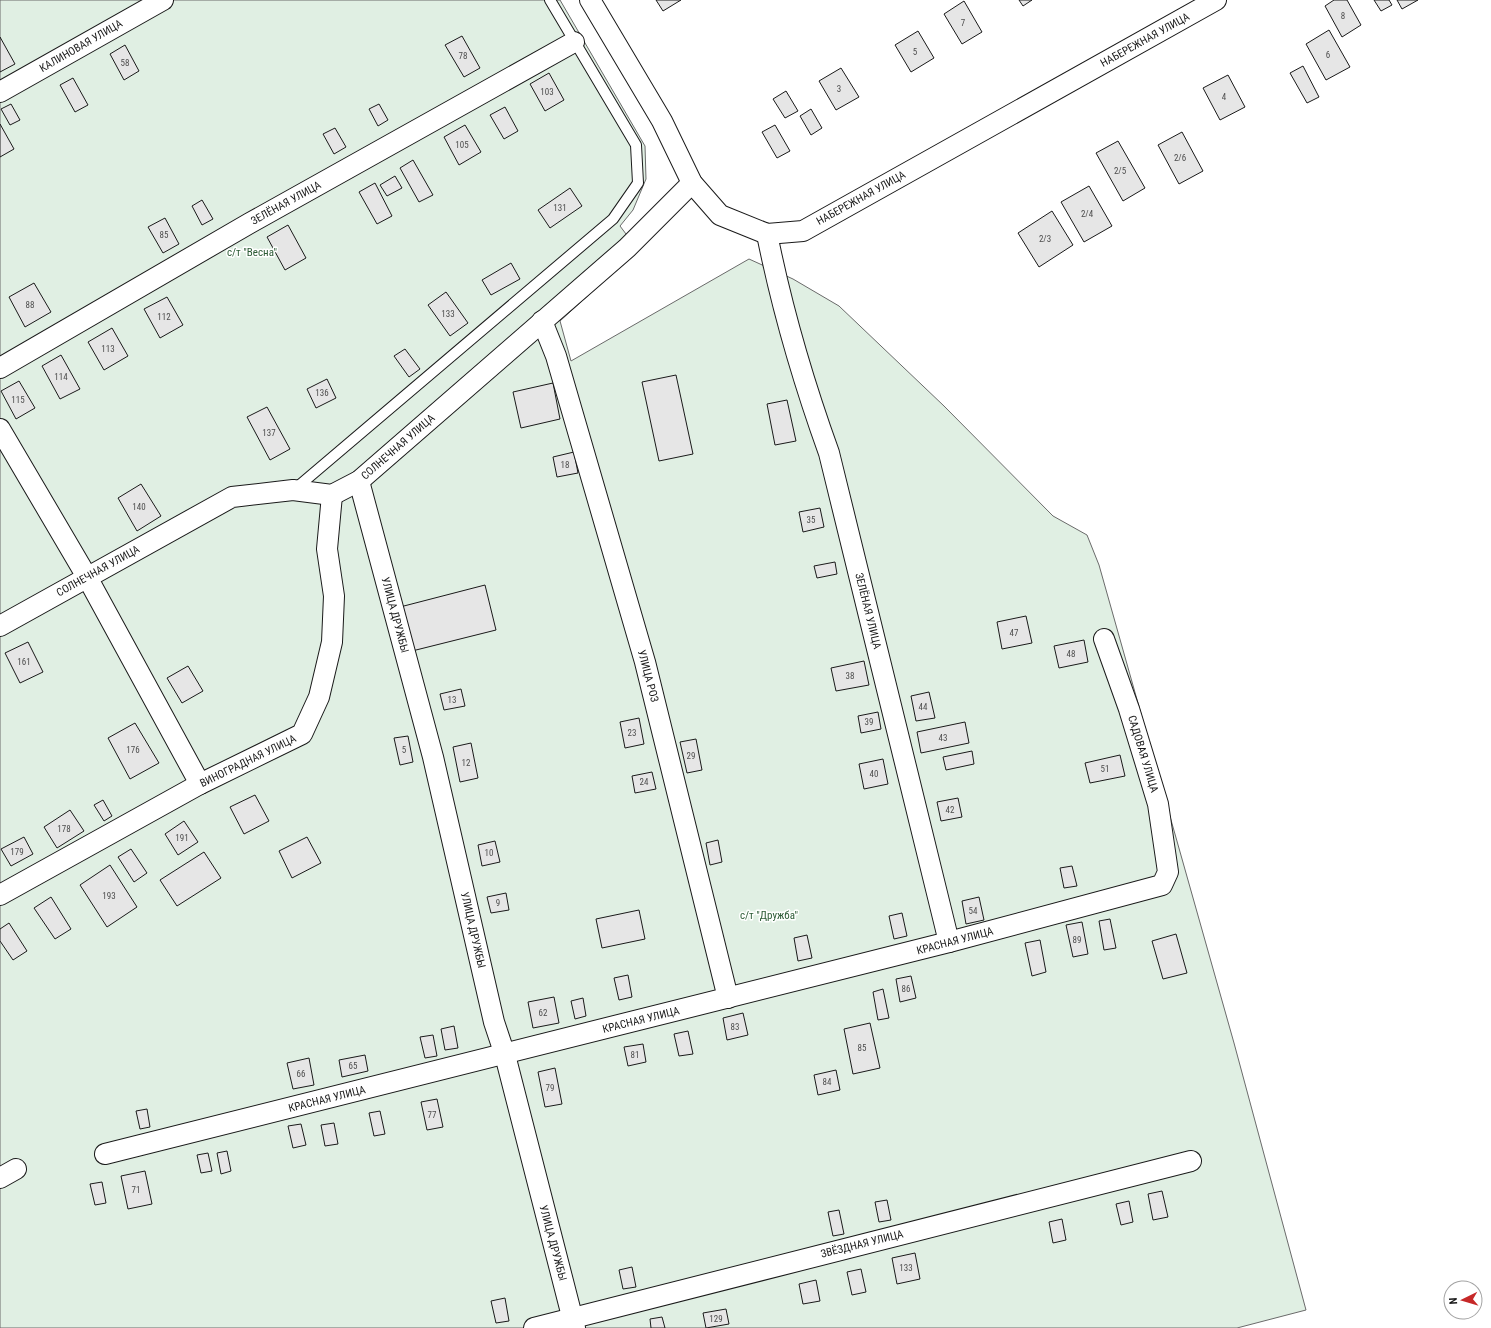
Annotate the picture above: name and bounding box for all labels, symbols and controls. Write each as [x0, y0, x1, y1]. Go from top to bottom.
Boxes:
street label: НАБЕРЕЖНАЯ УЛИЦА [1098, 10, 1192, 70]
house number: 8 [1341, 11, 1345, 21]
street label: КАЛИНОВАЯ УЛИЦА [37, 17, 125, 75]
house number: 7 [961, 18, 966, 28]
house number: 5 [913, 47, 918, 57]
house number: 6 [1326, 50, 1330, 60]
house number: 78 [459, 51, 467, 61]
house number: 58 [121, 58, 129, 68]
house number: 3 [837, 84, 841, 94]
house number: 103 [540, 87, 554, 97]
house number: 4 [1222, 92, 1227, 102]
house number: 105 [455, 140, 469, 150]
house number: 2/6 [1174, 153, 1186, 163]
house number: 2/5 [1114, 166, 1127, 176]
street label: НАБЕРЕЖНАЯ УЛИЦА [814, 168, 908, 228]
street label: ЗЕЛЁНАЯ УЛИЦА [249, 178, 324, 228]
house number: 131 [553, 203, 567, 213]
house number: 2/4 [1081, 209, 1094, 219]
house number: 85 [160, 230, 169, 240]
house number: 2/3 [1039, 234, 1051, 244]
park label: с/т "Весна" [227, 246, 277, 259]
house number: 88 [26, 300, 34, 310]
house number: 133 [441, 309, 455, 319]
house number: 112 [157, 312, 171, 322]
house number: 113 [101, 344, 115, 354]
house number: 114 [54, 372, 68, 382]
house number: 136 [315, 388, 329, 398]
house number: 115 [11, 395, 25, 405]
street label: СОЛНЕЧНАЯ УЛИЦА [359, 411, 438, 482]
house number: 137 [262, 428, 276, 438]
house number: 18 [561, 460, 569, 470]
house number: 140 [132, 502, 146, 512]
house number: 35 [807, 515, 816, 525]
street label: СОЛНЕЧНАЯ УЛИЦА [54, 542, 142, 599]
street label: ЗЕЛЁНАЯ УЛИЦА [852, 571, 884, 651]
street label: УЛИЦА ДРУЖБЫ [379, 576, 411, 654]
house number: 47 [1010, 628, 1019, 638]
street label: УЛИЦА РОЗ [635, 648, 661, 704]
house number: 48 [1067, 649, 1075, 659]
house number: 161 [17, 657, 31, 667]
house number: 38 [846, 671, 854, 681]
house number: 13 [448, 695, 456, 705]
house number: 44 [919, 702, 928, 712]
street label: САДОВАЯ УЛИЦА [1125, 714, 1161, 795]
house number: 39 [865, 717, 873, 727]
house number: 23 [628, 728, 636, 738]
street label: ВИНОГРАДНАЯ УЛИЦА [198, 732, 299, 790]
house number: 43 [939, 733, 947, 743]
house number: 176 [126, 745, 140, 755]
house number: 5 [402, 745, 407, 755]
house number: 29 [687, 751, 695, 761]
house number: 12 [462, 758, 471, 768]
house number: 51 [1101, 764, 1109, 774]
house number: 40 [870, 769, 878, 779]
house number: 24 [640, 777, 649, 787]
house number: 42 [946, 805, 955, 815]
house number: 178 [57, 824, 71, 834]
house number: 191 [175, 833, 189, 843]
house number: 179 [10, 847, 24, 857]
house number: 10 [485, 848, 493, 858]
house number: 193 [102, 891, 116, 901]
street label: УЛИЦА ДРУЖБЫ [458, 891, 488, 969]
house number: 9 [496, 898, 500, 908]
house number: 54 [969, 906, 978, 916]
park label: с/т "Дружба" [740, 909, 798, 922]
street label: КРАСНАЯ УЛИЦА [915, 924, 995, 957]
house number: 89 [1073, 935, 1081, 945]
house number: 86 [902, 984, 910, 994]
street label: КРАСНАЯ УЛИЦА [601, 1004, 681, 1036]
house number: 62 [539, 1008, 548, 1018]
house number: 83 [731, 1022, 739, 1032]
house number: 85 [858, 1043, 867, 1053]
house number: 81 [631, 1050, 639, 1060]
house number: 65 [349, 1061, 358, 1071]
house number: 66 [297, 1069, 305, 1079]
house number: 84 [823, 1077, 832, 1087]
street label: КРАСНАЯ УЛИЦА [287, 1083, 367, 1115]
house number: 79 [546, 1083, 554, 1093]
house number: 77 [428, 1110, 437, 1120]
house number: 71 [132, 1185, 140, 1195]
street label: УЛИЦА ДРУЖБЫ [537, 1204, 569, 1282]
street label: ЗВЁЗДНАЯ УЛИЦА [819, 1227, 905, 1261]
house number: 133 [899, 1263, 913, 1273]
north arrow [1443, 1280, 1483, 1320]
text: N [1447, 1297, 1460, 1305]
house number: 129 [709, 1314, 723, 1324]

